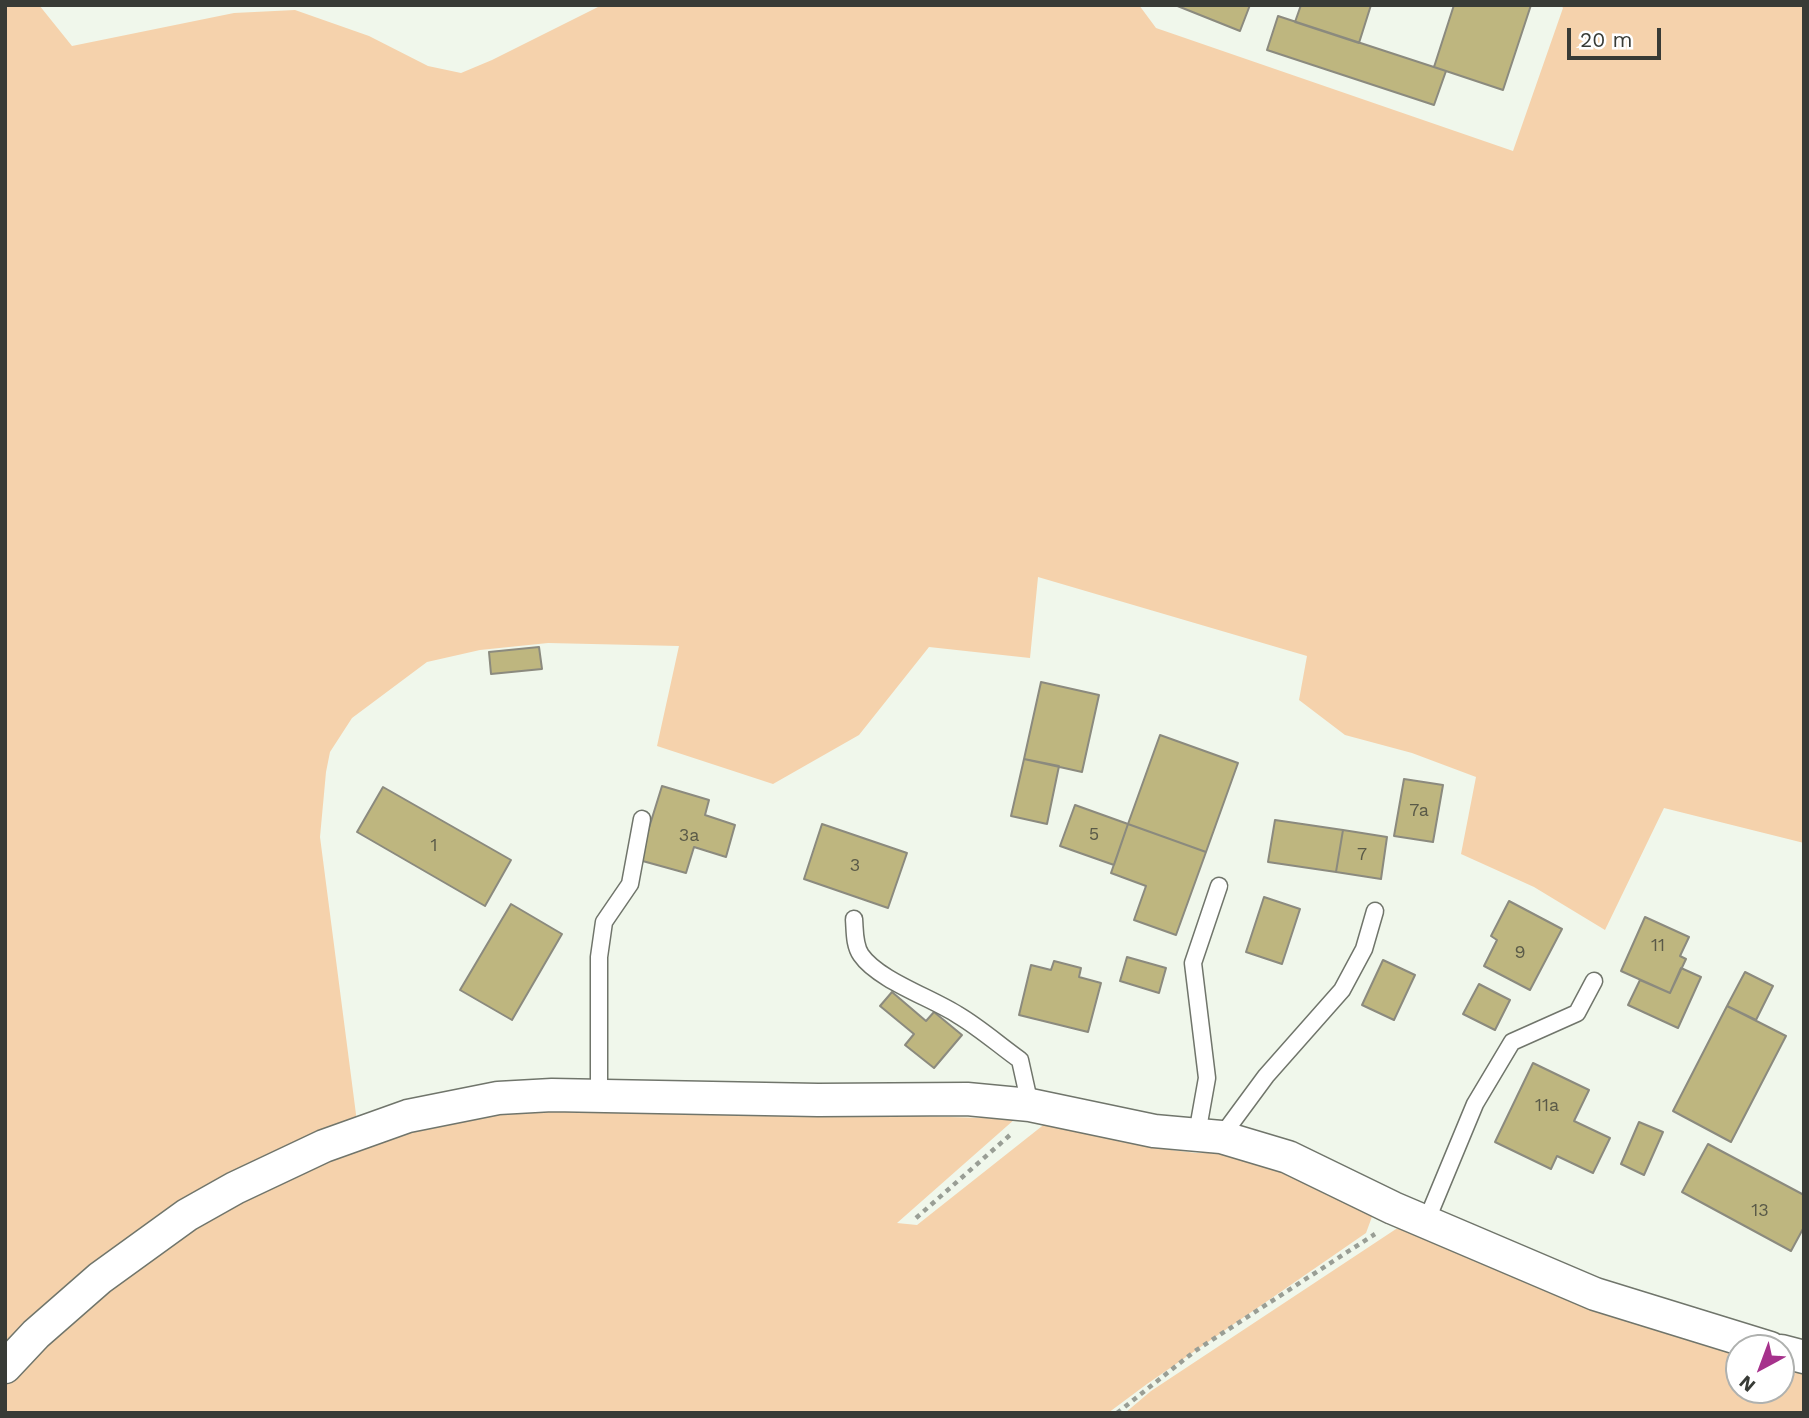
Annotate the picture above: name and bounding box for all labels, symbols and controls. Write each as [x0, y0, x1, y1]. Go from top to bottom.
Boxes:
scale bar [1571, 14, 1666, 58]
text: 20 m [1580, 27, 1632, 52]
house number: 7a [1409, 800, 1429, 822]
house number: 5 [1089, 824, 1099, 846]
house number: 3a [679, 825, 699, 847]
house number: 1 [430, 835, 438, 857]
house number: 7 [1357, 844, 1367, 866]
house number: 3 [850, 855, 860, 877]
house number: 11 [1651, 935, 1665, 957]
house number: 9 [1514, 942, 1526, 964]
house number: 11a [1535, 1095, 1559, 1117]
house number: 13 [1751, 1200, 1769, 1222]
north arrow [1725, 1334, 1795, 1404]
text: N [1734, 1370, 1760, 1397]

